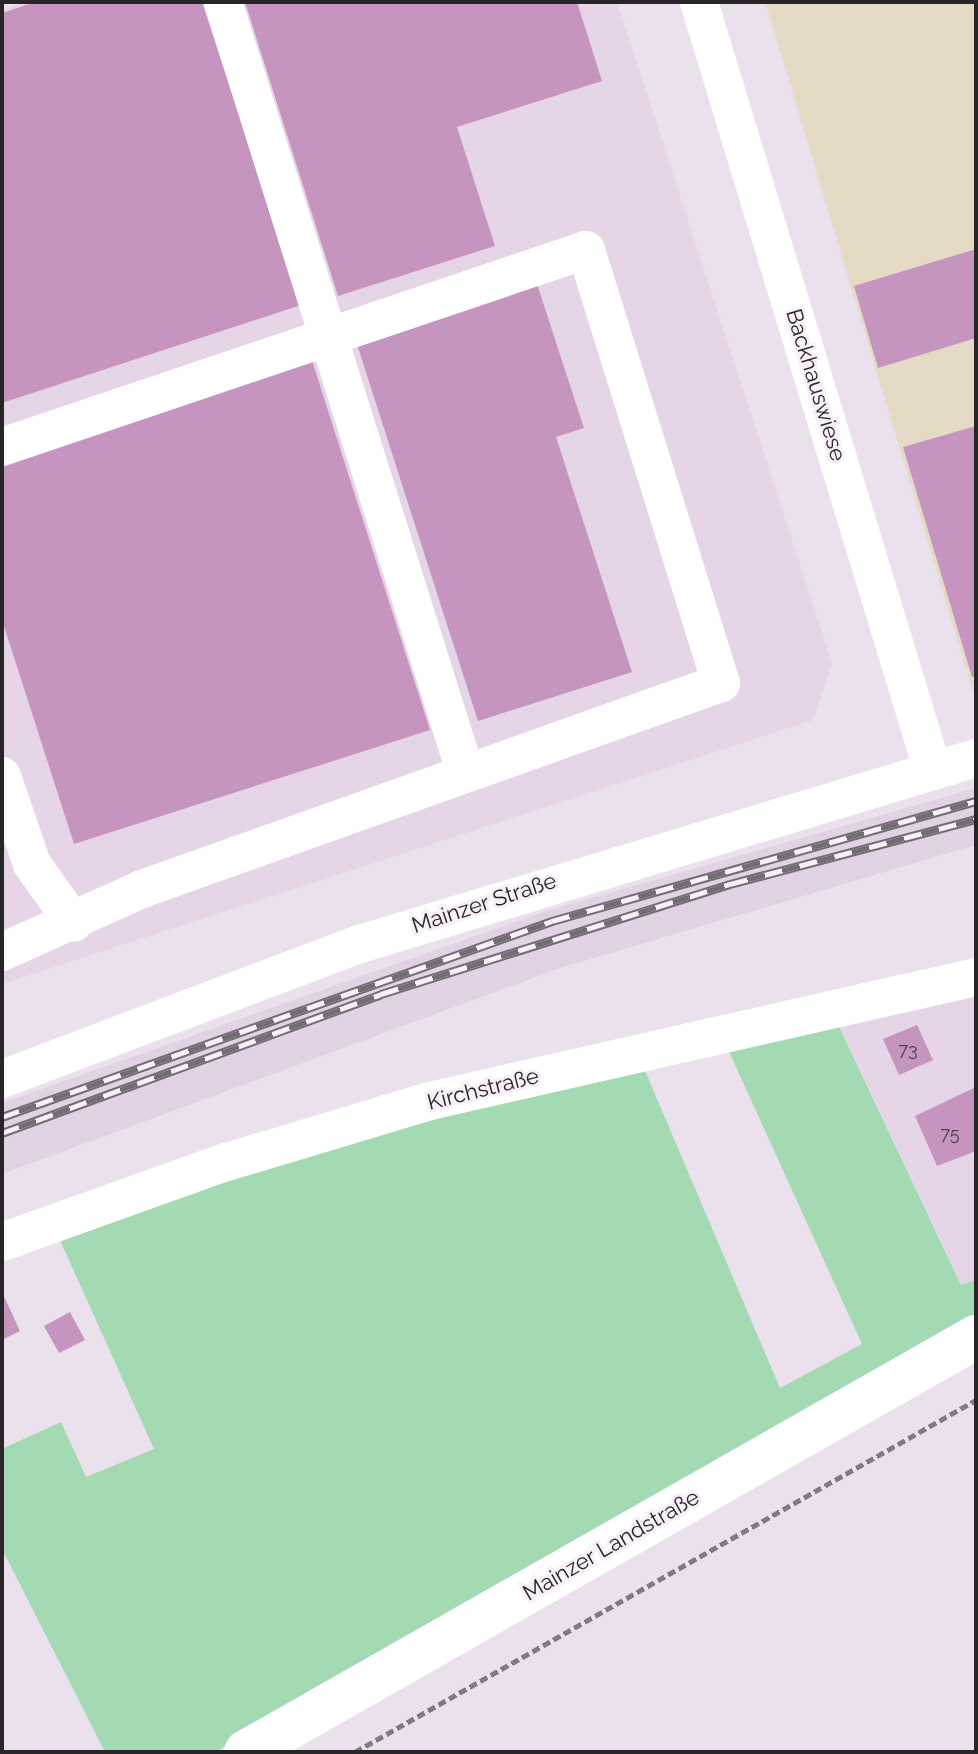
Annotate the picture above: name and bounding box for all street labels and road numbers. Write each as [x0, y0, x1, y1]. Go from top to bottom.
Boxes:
street label: Backhauswiese [780, 306, 852, 464]
street label: Mainzer Straße [408, 867, 560, 939]
street label: Kirchstraße [425, 1062, 541, 1116]
street label: Mainzer Landstraße [518, 1484, 704, 1606]

